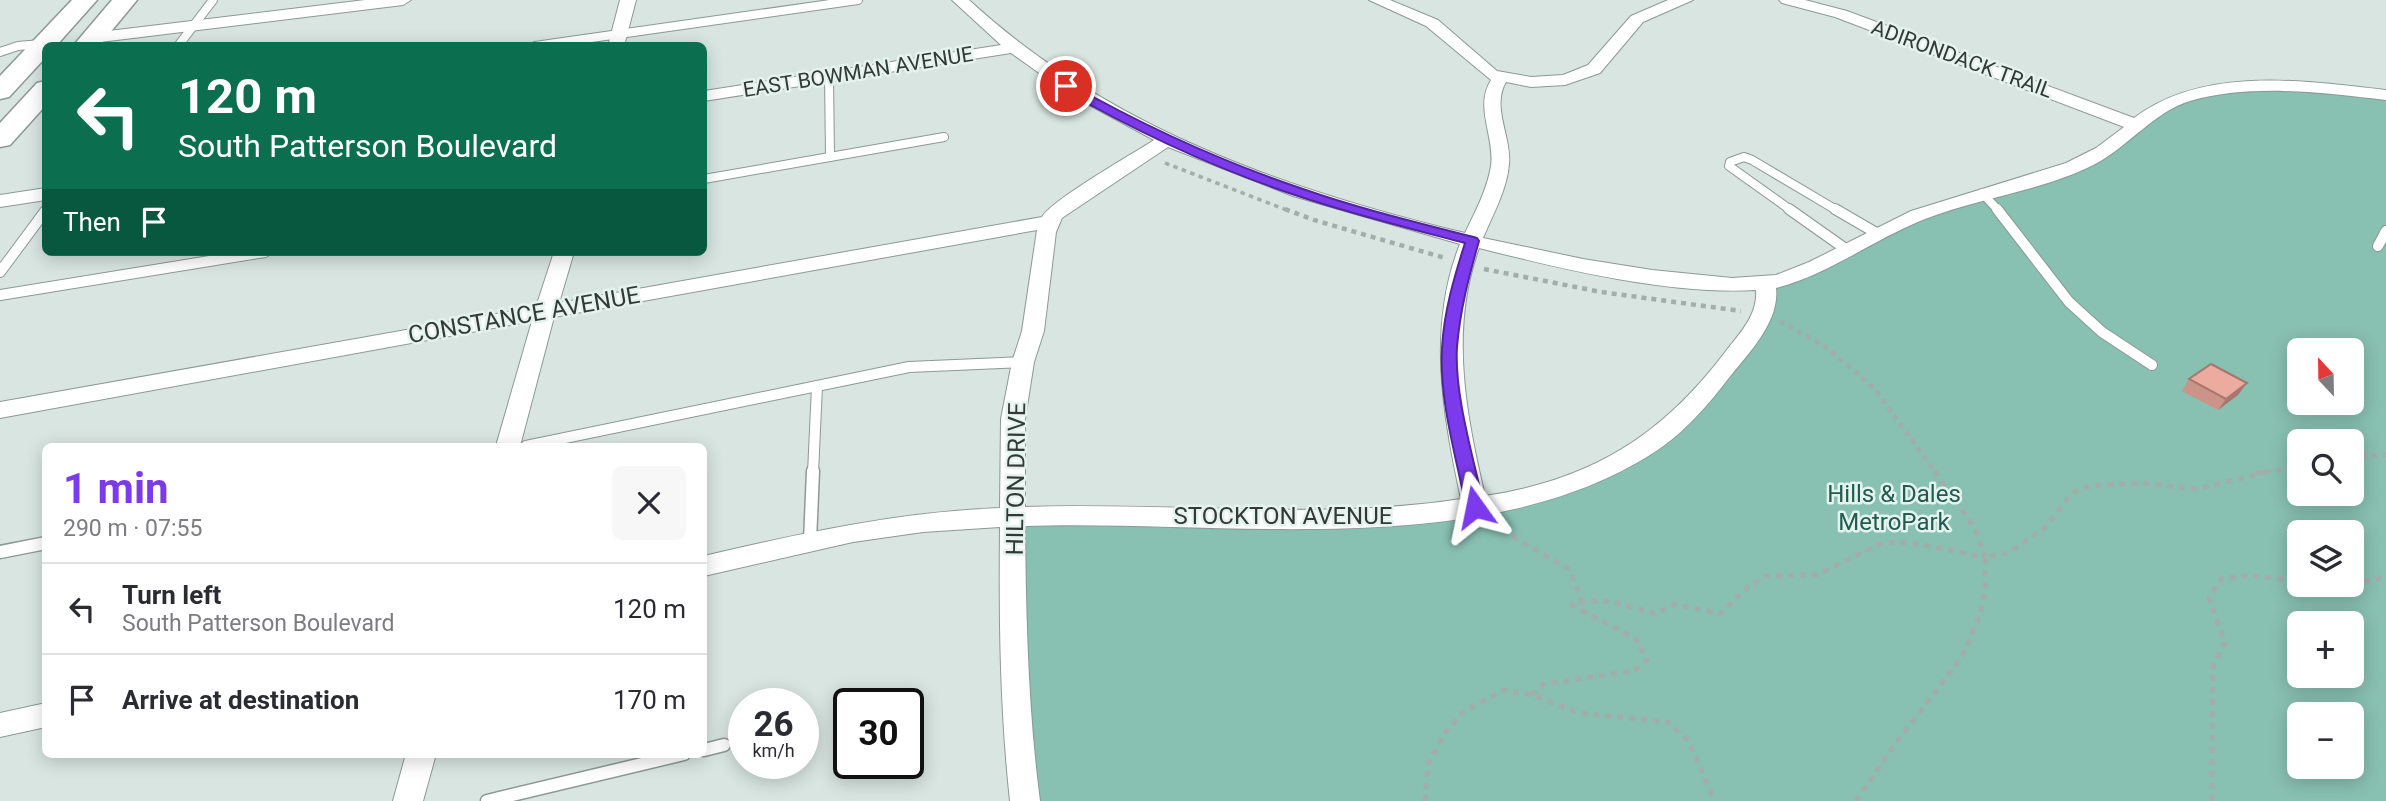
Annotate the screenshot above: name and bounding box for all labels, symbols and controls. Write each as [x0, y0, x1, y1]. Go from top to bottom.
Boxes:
street label: ADIRONDACK TRAIL [1868, 15, 2056, 103]
street label: EAST BOWMAN AVENUE [741, 42, 975, 102]
pin [1036, 56, 1096, 116]
icon: arrive [1047, 67, 1085, 105]
text: 120 m [178, 68, 317, 125]
icon: left [63, 70, 154, 161]
text: South Patterson Boulevard [178, 127, 557, 165]
icon: arrive [135, 203, 173, 241]
text: Then [63, 207, 121, 237]
street label: CONSTANCE AVENUE [406, 281, 642, 349]
north arrow [2287, 338, 2364, 415]
map controls [2287, 338, 2364, 779]
street label: HILTON DRIVE [1001, 402, 1031, 556]
button: search [2287, 429, 2364, 506]
text: 1 min [63, 464, 169, 513]
button: close [612, 466, 686, 540]
position arrow [1438, 470, 1512, 544]
park label: Hills & Dales MetroPark [1827, 480, 1961, 536]
street label: STOCKTON AVENUE [1174, 502, 1392, 530]
text: 290 m · 07:55 [63, 515, 202, 542]
button: layers [2287, 520, 2364, 597]
text: Turn left [122, 580, 221, 610]
icon: left [63, 590, 101, 628]
text: 120 m [613, 594, 686, 624]
text: South Patterson Boulevard [122, 610, 395, 637]
button: + [2287, 611, 2364, 688]
icon: arrive [63, 681, 101, 719]
text: Arrive at destination [122, 685, 359, 715]
text: 170 m [613, 685, 686, 715]
speed limit sign: 30 [833, 688, 924, 779]
button: − [2287, 702, 2364, 779]
text: 26 [753, 704, 794, 745]
text: km/h [752, 740, 795, 761]

